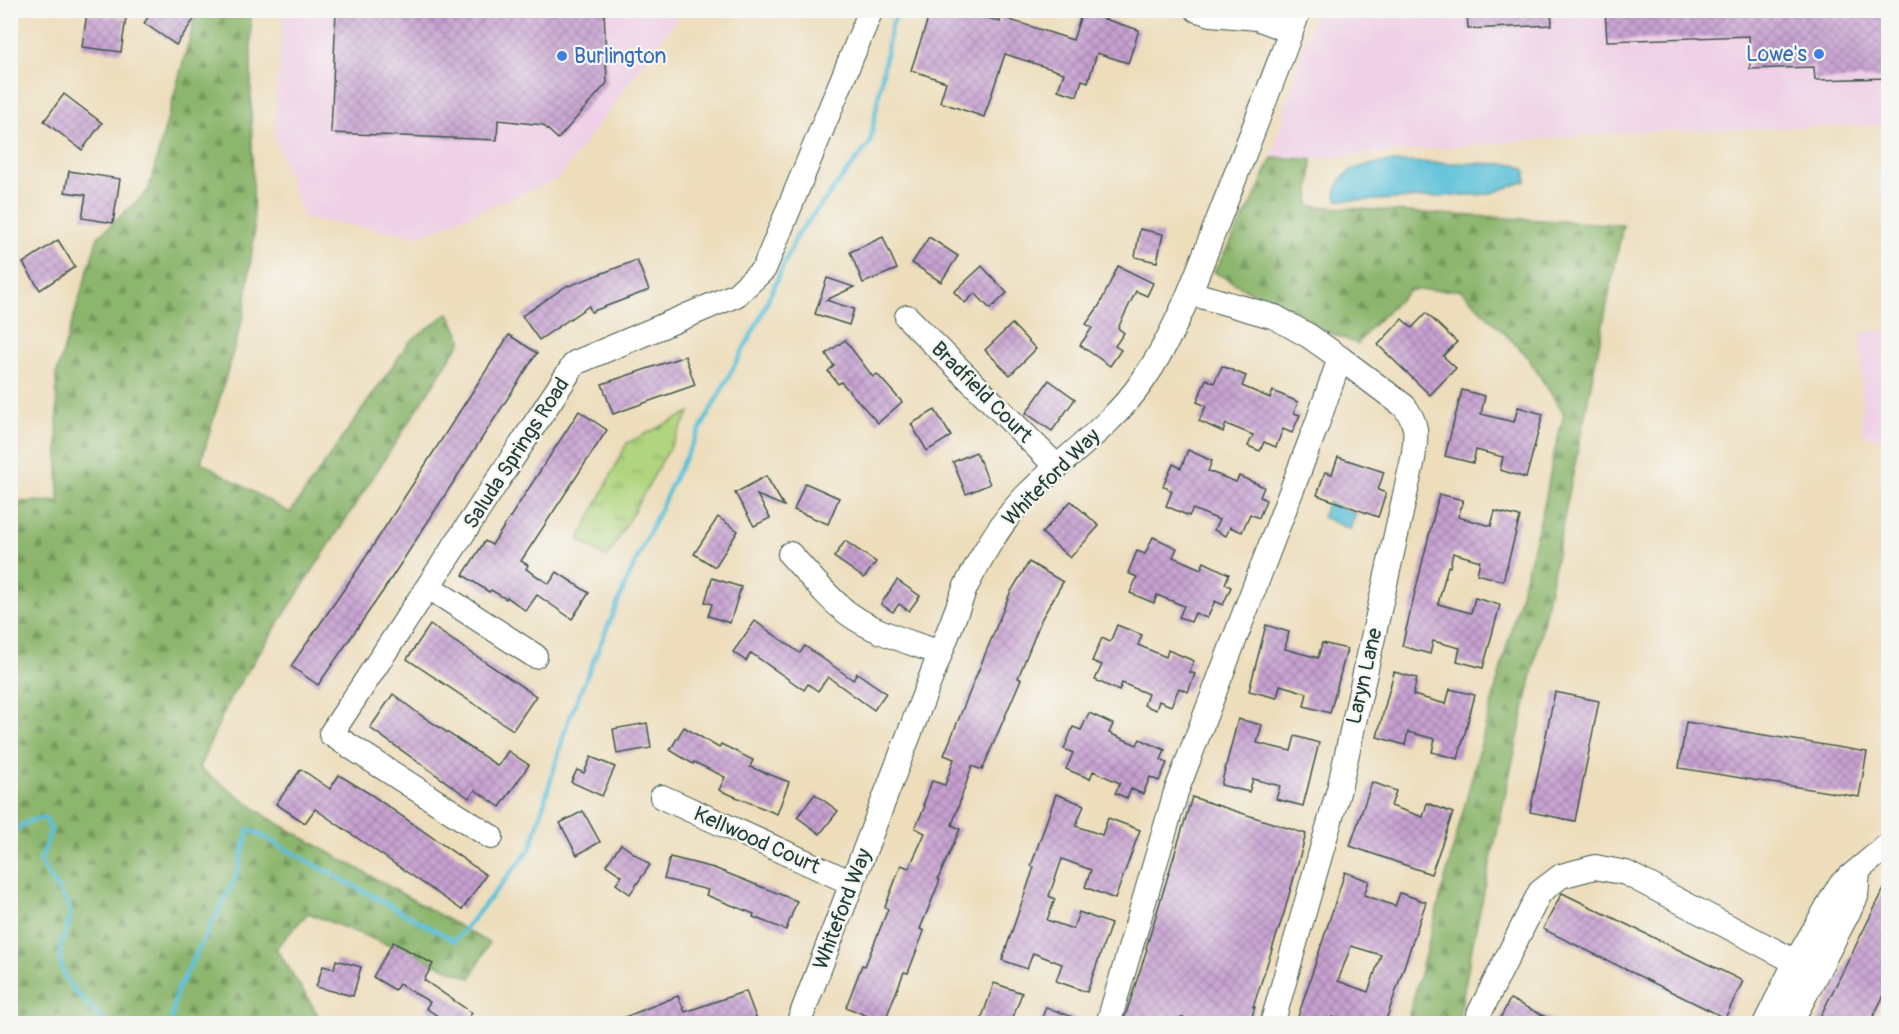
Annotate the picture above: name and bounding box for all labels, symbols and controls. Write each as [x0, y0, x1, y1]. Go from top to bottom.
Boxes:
place label: Lowe's [1746, 41, 1808, 68]
place label: Burlington [574, 43, 666, 70]
marker: Lowe's [1812, 47, 1826, 61]
marker: Burlington [555, 49, 569, 63]
street label: Bradfield Court [925, 336, 1038, 449]
street label: Saluda Springs Road [457, 372, 575, 534]
street label: Whiteford Way [997, 423, 1106, 532]
street label: Laryn Lane [1340, 625, 1389, 727]
street label: Kellwood Court [689, 801, 825, 881]
street label: Whiteford Way [807, 845, 878, 974]

